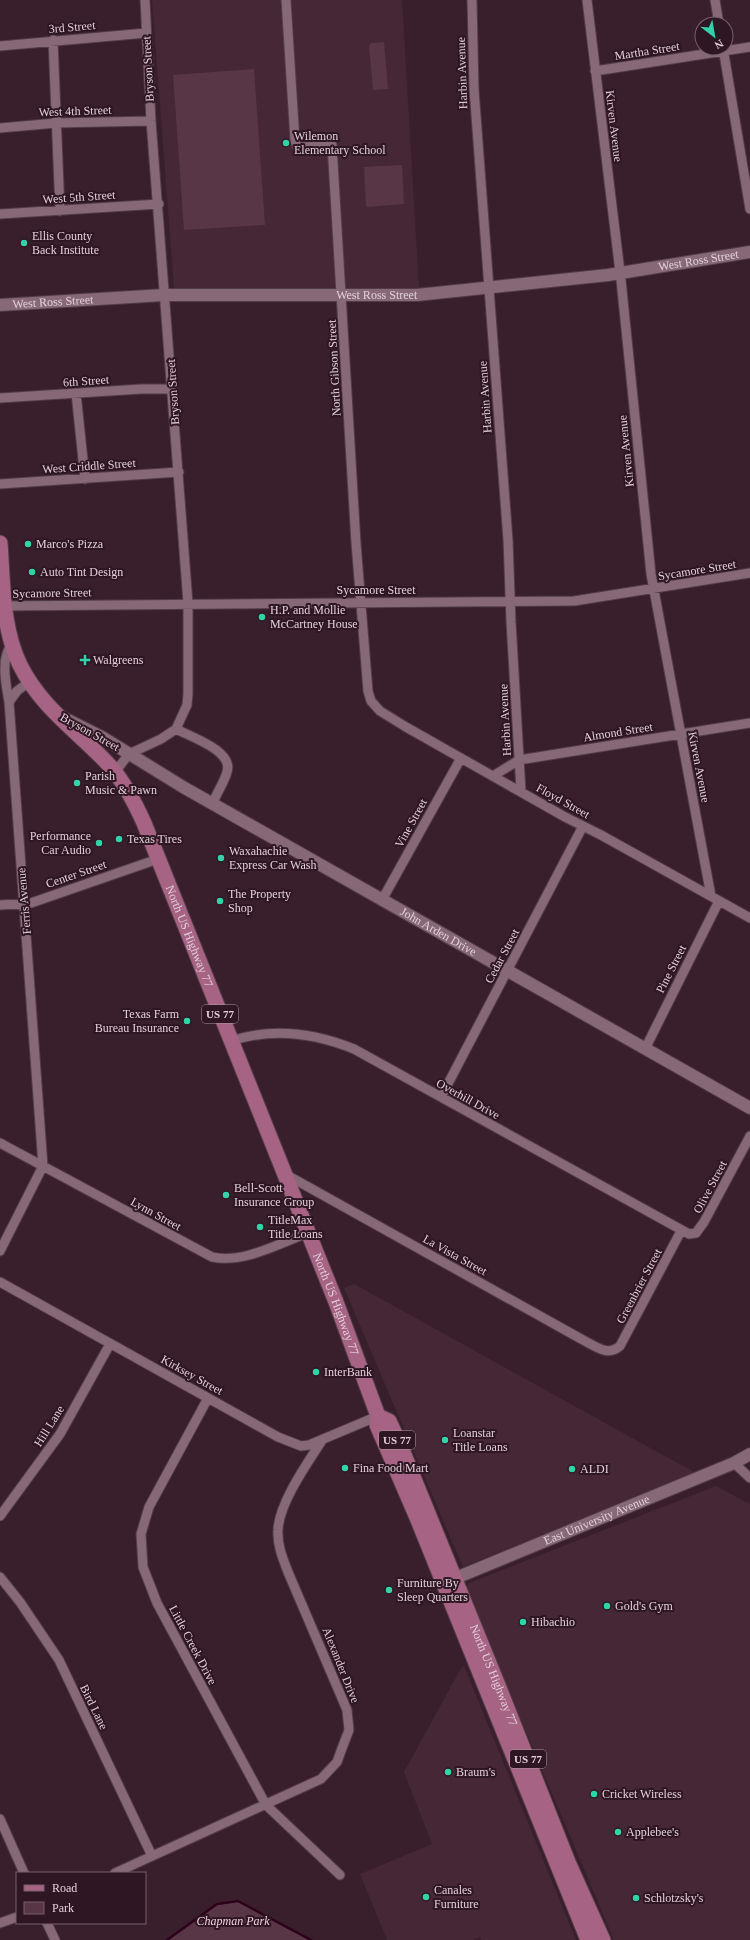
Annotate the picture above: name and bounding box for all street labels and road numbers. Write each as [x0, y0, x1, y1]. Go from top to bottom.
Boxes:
street label: 3rd Street [48, 18, 97, 36]
street label: Bryson Street [139, 35, 157, 102]
street label: Harbin Avenue [454, 37, 470, 109]
street label: Martha Street [613, 39, 681, 63]
street label: Kirven Avenue [603, 89, 625, 163]
street label: West 4th Street [38, 103, 112, 119]
street label: West 5th Street [42, 187, 117, 207]
street label: West Ross Street [657, 247, 740, 274]
street label: West Ross Street [336, 288, 418, 302]
street label: West Ross Street [12, 292, 94, 311]
street label: North Gibson Street [324, 319, 344, 417]
street label: Bryson Street [164, 358, 182, 425]
street label: Harbin Avenue [476, 361, 494, 433]
street label: 6th Street [62, 372, 110, 390]
street label: Kirven Avenue [615, 414, 637, 488]
street label: West Criddle Street [42, 456, 137, 476]
street label: Sycamore Street [657, 557, 738, 583]
street label: Sycamore Street [337, 583, 416, 597]
street label: Sycamore Street [12, 585, 92, 601]
street label: Harbin Avenue [496, 684, 514, 756]
street label: Bryson Street [58, 710, 123, 754]
street label: Almond Street [582, 719, 654, 744]
street label: Kirven Avenue [685, 730, 713, 804]
street label: Floyd Street [534, 781, 593, 822]
street label: Vine Street [392, 796, 430, 850]
street label: Center Street [44, 857, 109, 891]
street label: Ferris Avenue [14, 867, 34, 935]
street label: North US Highway 77 [163, 883, 216, 989]
street label: John Arden Drive [398, 905, 479, 959]
street label: Cedar Street [482, 926, 522, 986]
street label: Pine Street [653, 942, 689, 995]
road number: US 77 [202, 1005, 238, 1023]
street label: Overhill Drive [434, 1076, 502, 1122]
street label: Olive Street [690, 1158, 730, 1216]
street label: Lynn Street [128, 1194, 184, 1234]
street label: La Vista Street [421, 1232, 490, 1279]
street label: Greenbrier Street [613, 1246, 665, 1326]
street label: North US Highway 77 [310, 1251, 362, 1357]
street label: Kirksey Street [158, 1352, 226, 1398]
street label: Hill Lane [31, 1403, 67, 1449]
road number: US 77 [379, 1431, 415, 1449]
street label: East University Avenue [542, 1492, 652, 1548]
street label: Little Creek Drive [166, 1603, 220, 1687]
street label: North US Highway 77 [467, 1622, 520, 1728]
street label: Alexander Drive [319, 1625, 363, 1705]
street label: Bird Lane [77, 1682, 111, 1732]
road number: US 77 [510, 1750, 546, 1768]

